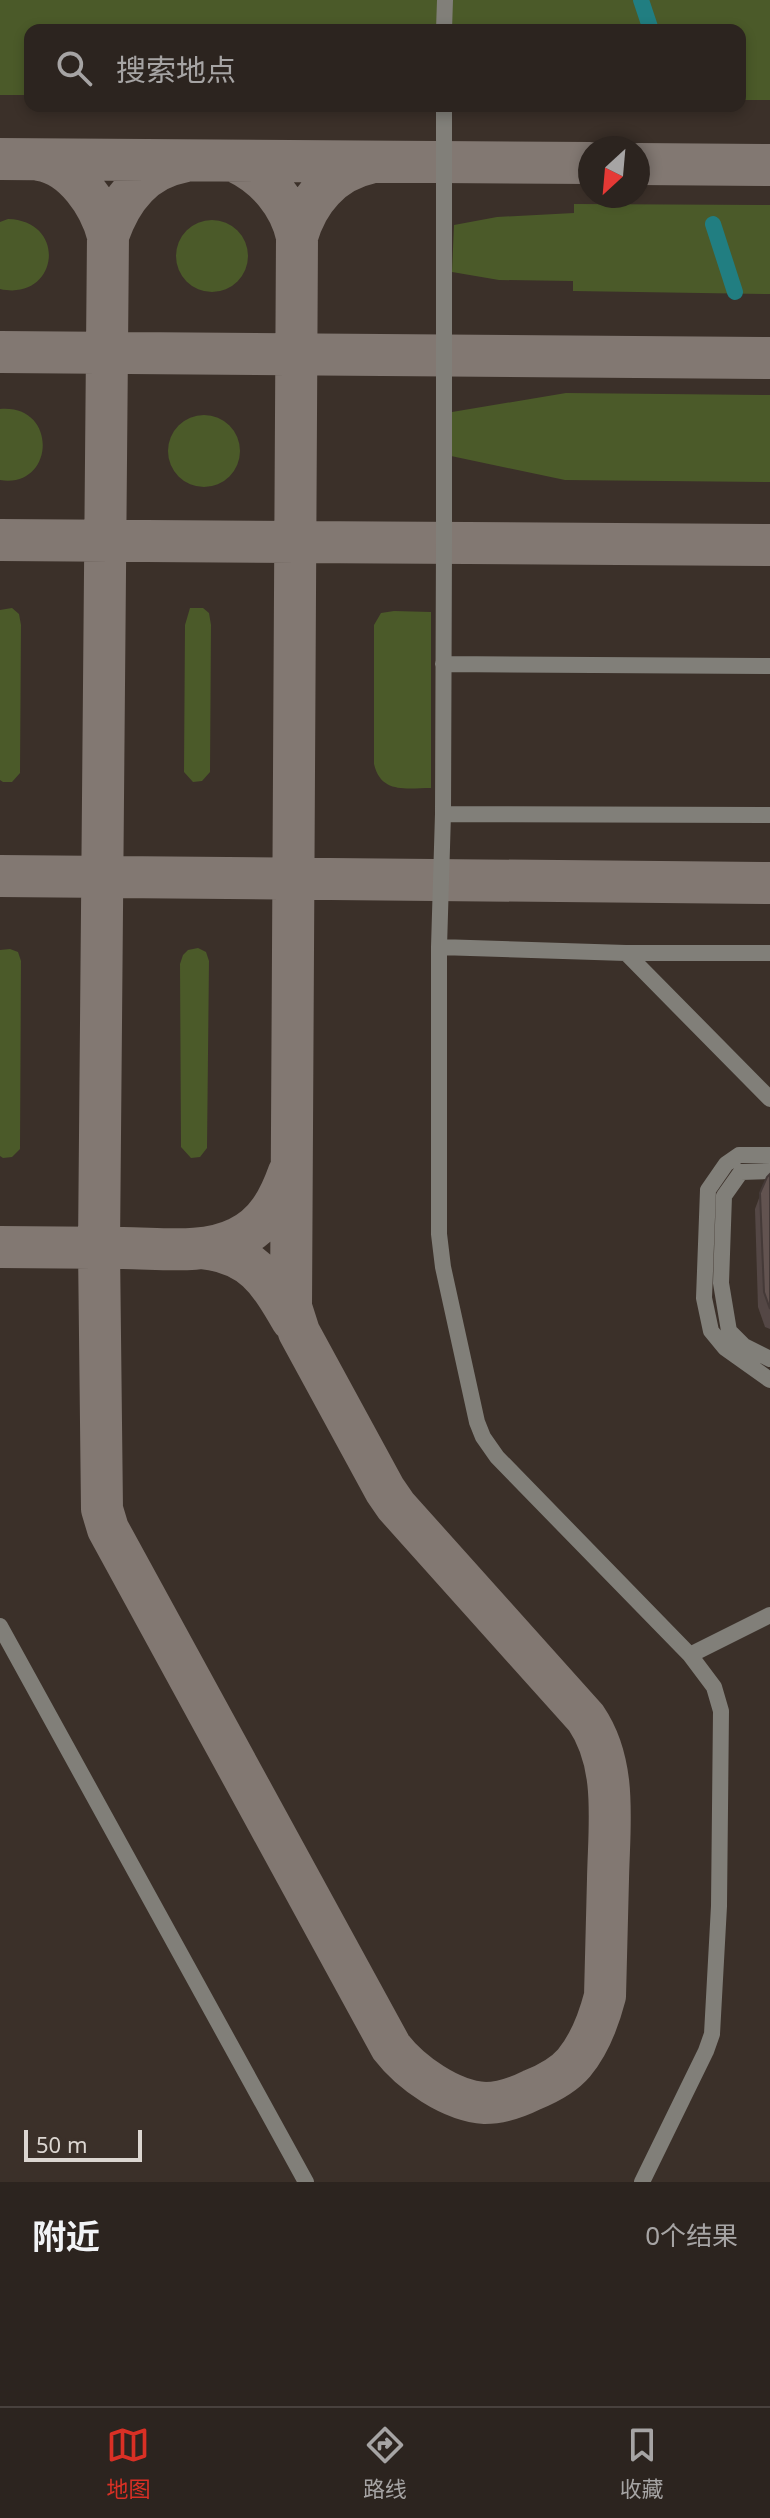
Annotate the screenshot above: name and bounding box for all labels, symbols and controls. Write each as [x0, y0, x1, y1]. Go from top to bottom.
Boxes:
search box [24, 24, 746, 112]
icon: search [52, 46, 96, 90]
text: 搜索地点 [116, 49, 236, 90]
north arrow [578, 136, 650, 208]
scale bar [24, 2126, 142, 2162]
text: 50 m [36, 2129, 87, 2159]
text: 附近 [32, 2213, 100, 2259]
text: 0个结果 [645, 2217, 738, 2253]
tab: 地图 [106, 2423, 150, 2503]
tab: 路线 [363, 2423, 407, 2503]
tab: 收藏 [620, 2423, 664, 2503]

